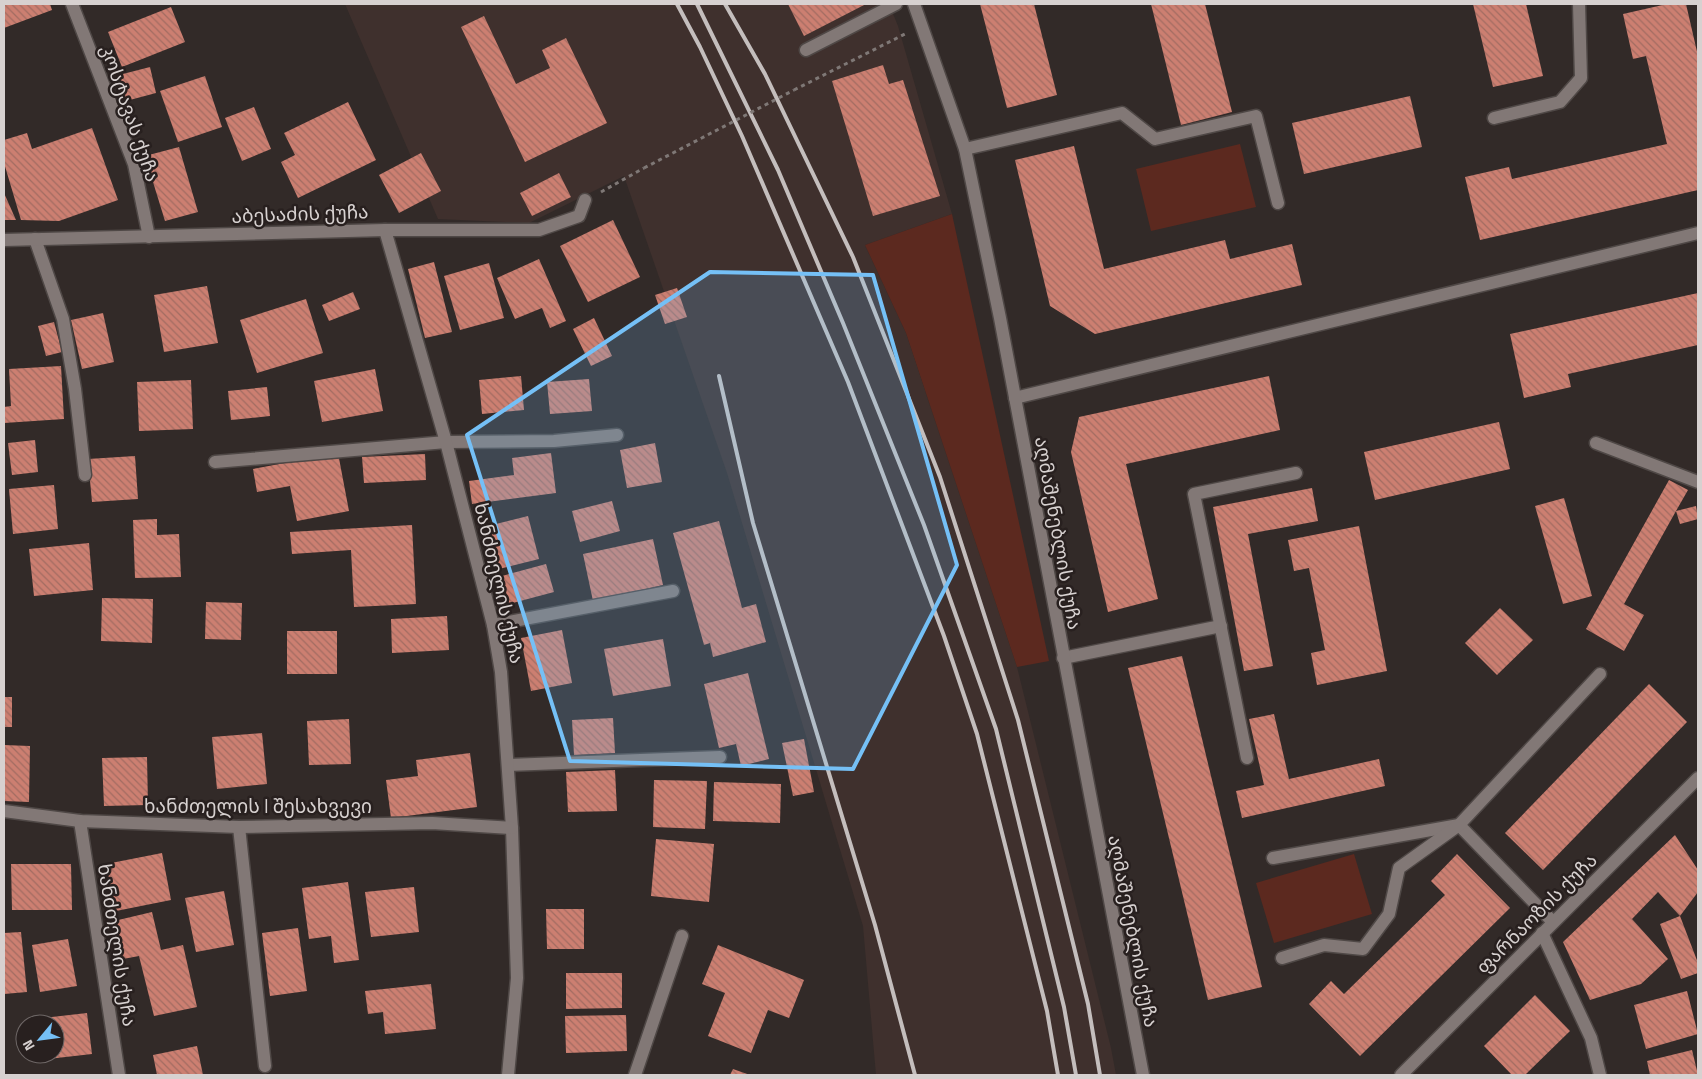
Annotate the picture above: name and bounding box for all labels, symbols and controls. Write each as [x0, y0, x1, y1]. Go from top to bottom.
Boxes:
street label: კოსტავას ქუჩა [94, 41, 168, 185]
street label: აბესაძის ქუჩა [231, 196, 369, 230]
street label: აღმაშენებლის ქუჩა [1028, 434, 1090, 632]
street label: ხანძთელის ქუჩა [467, 500, 533, 666]
street label: ხანძთელის I შესახვევი [144, 791, 372, 820]
street label: აღმაშენებლის ქუჩა [1101, 832, 1167, 1030]
street label: ფარნაოზის ქუჩა [1469, 846, 1603, 980]
street label: ხანძთელის ქუჩა [91, 862, 145, 1028]
north arrow [15, 1014, 65, 1064]
text: N [17, 1036, 40, 1055]

